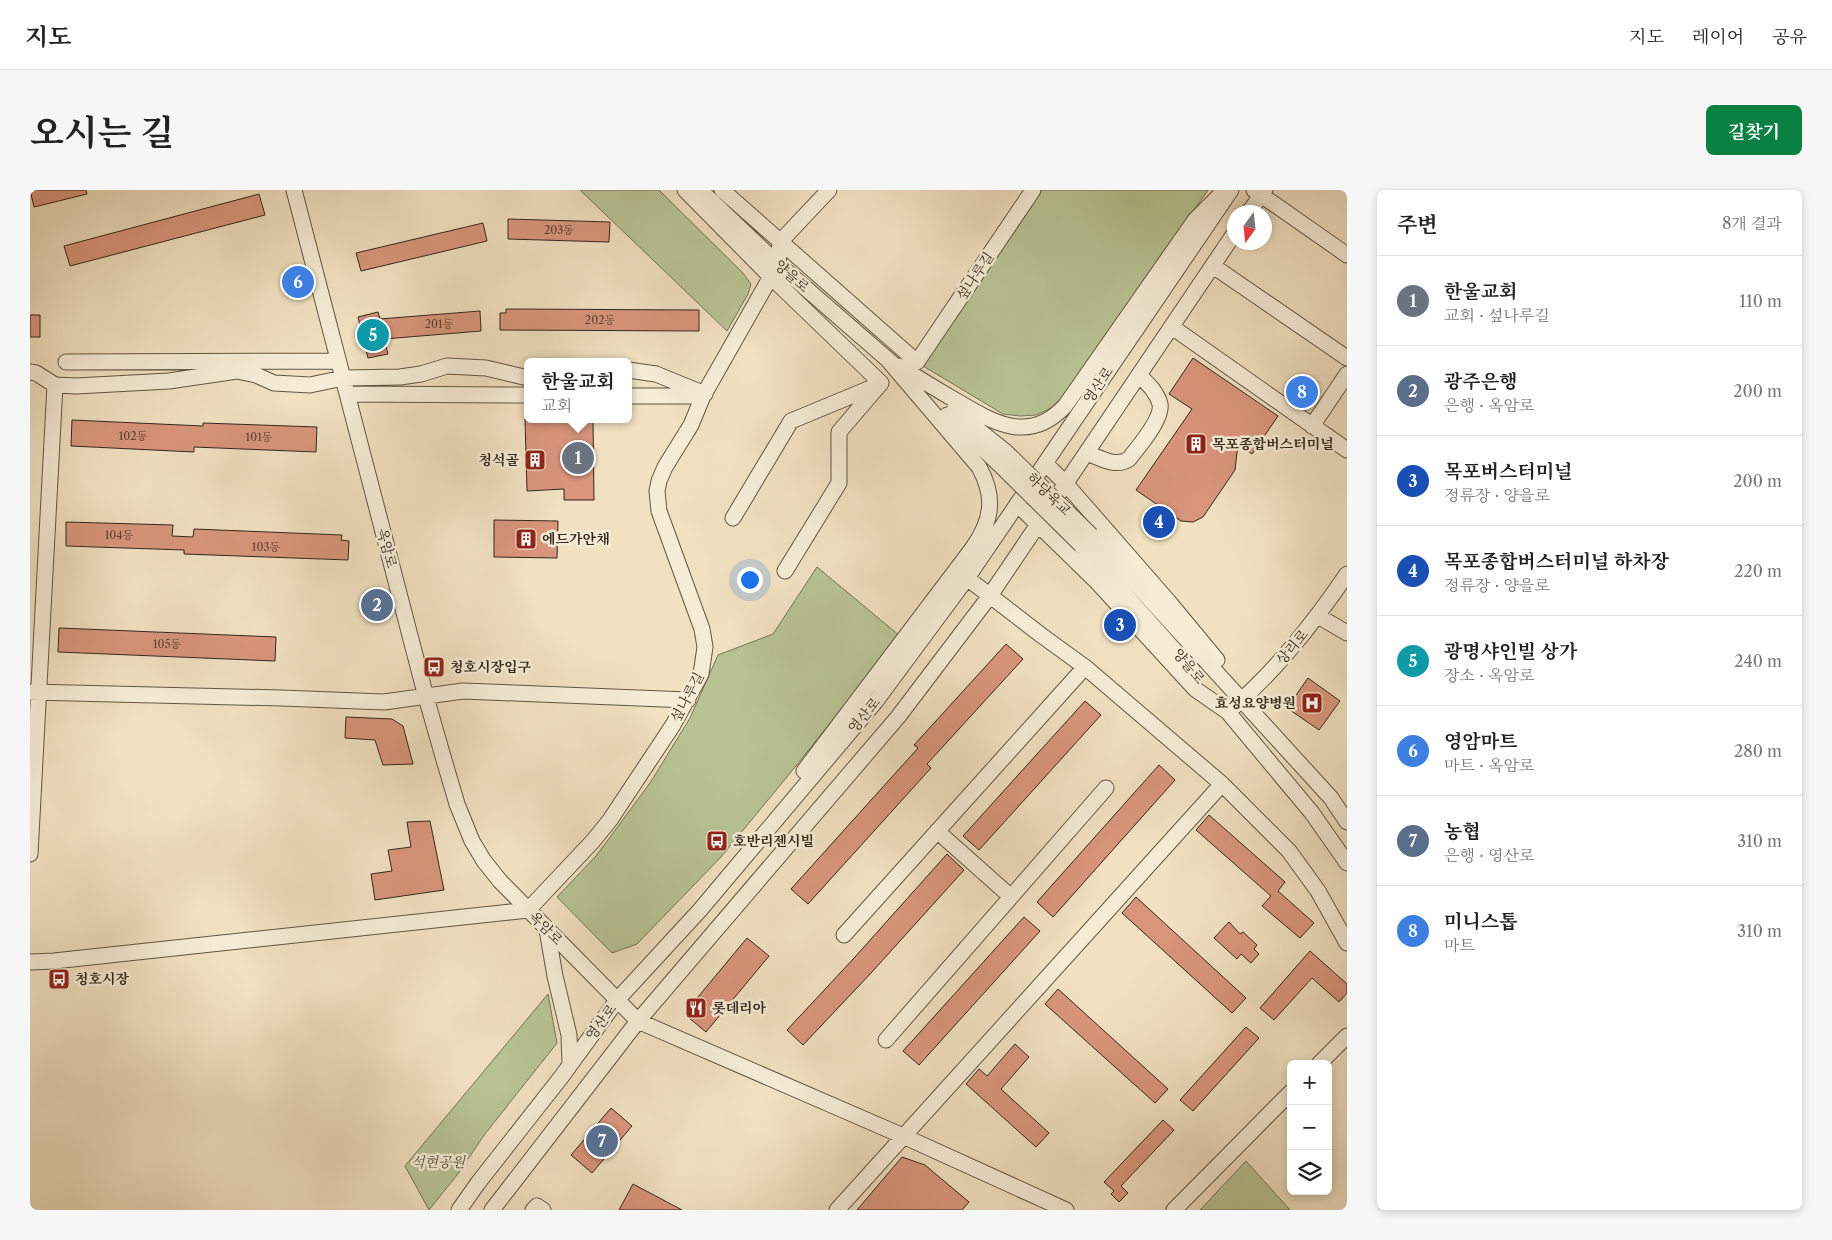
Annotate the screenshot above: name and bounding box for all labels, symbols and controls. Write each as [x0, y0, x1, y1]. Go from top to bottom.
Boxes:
text: 지도 [25, 22, 71, 51]
text: 지도 [1629, 26, 1664, 48]
text: 레이어 [1692, 26, 1744, 48]
text: 공유 [1772, 26, 1807, 48]
button: 길찾기 [1706, 105, 1802, 155]
text: 오시는 길 [30, 111, 174, 154]
north arrow [1227, 205, 1272, 250]
text: 주변 [1397, 212, 1438, 237]
text: 8개 결과 [1722, 213, 1782, 233]
house number: 203동 [544, 223, 574, 237]
street label: 섶나루길 [952, 249, 998, 303]
street label: 양을로 [771, 256, 814, 296]
pin: 6 [282, 263, 314, 301]
text: 한울교회 [1444, 280, 1517, 303]
text: 1 [1409, 291, 1417, 311]
text: 110 m [1739, 291, 1782, 311]
text: 교회 · 섶나루길 [1444, 305, 1550, 325]
house number: 202동 [585, 313, 615, 327]
pin: 5 [357, 316, 389, 354]
house number: 201동 [425, 317, 454, 331]
popup [524, 358, 632, 423]
street label: 영산로 [1079, 363, 1117, 407]
text: 한울교회 [541, 370, 615, 393]
text: 광주은행 [1444, 370, 1517, 393]
pin: 8 [1286, 373, 1318, 411]
text: 2 [1408, 381, 1418, 401]
text: 200 m [1733, 381, 1782, 401]
text: 교회 [541, 395, 572, 415]
text: 은행 · 옥암로 [1444, 395, 1534, 415]
house number: 102동 [119, 429, 148, 443]
house number: 101동 [246, 430, 273, 444]
building icon: 목포종합버스터미널 [1184, 432, 1208, 456]
place label: 목포종합버스터미널 [1212, 435, 1334, 453]
pin: 1 [562, 439, 594, 477]
building icon: 청석골 [523, 448, 547, 472]
place label: 청석골 [478, 451, 519, 469]
text: 목포버스터미널 [1444, 460, 1572, 483]
street label: 하당육교 [1023, 469, 1075, 520]
text: 3 [1408, 471, 1418, 491]
text: 200 m [1733, 471, 1782, 491]
text: 정류장 · 양을로 [1444, 485, 1550, 505]
pin: 4 [1143, 503, 1175, 541]
street label: 옥암로 [373, 526, 401, 570]
building icon: 에드가안채 [514, 527, 538, 551]
house number: 104동 [105, 528, 134, 542]
place label: 에드가안채 [542, 530, 610, 548]
house number: 103동 [252, 540, 281, 554]
text: 목포종합버스터미널 하차장 [1444, 550, 1669, 573]
text: 4 [1408, 561, 1418, 581]
text: 220 m [1734, 561, 1782, 581]
your location [737, 567, 763, 593]
text: 정류장 · 양을로 [1444, 575, 1550, 595]
pin: 2 [361, 586, 393, 624]
pin: 3 [1104, 606, 1136, 644]
street label: 상리로 [1272, 625, 1312, 668]
house number: 105동 [153, 637, 181, 651]
text: 광명샤인빌 상가 [1444, 640, 1577, 663]
street label: 양을로 [1169, 645, 1209, 688]
text: 5 [1409, 651, 1417, 671]
text: 240 m [1734, 651, 1782, 671]
bus stop icon: 청호시장입구 [422, 655, 446, 679]
place label: 청호시장입구 [450, 658, 532, 676]
text: 장소 · 옥암로 [1444, 665, 1534, 685]
street label: 섶나루길 [666, 669, 708, 725]
hospital icon: 효성요양병원 [1300, 691, 1324, 715]
street label: 영산로 [844, 693, 884, 736]
place label: 효성요양병원 [1215, 694, 1296, 712]
text: 영암마트 [1444, 730, 1517, 753]
text: 6 [1408, 741, 1418, 761]
text: 280 m [1734, 741, 1782, 761]
text: 마트 · 옥암로 [1444, 755, 1534, 775]
text: 농협 [1444, 820, 1481, 843]
bus stop icon: 호반리젠시빌 [705, 829, 729, 853]
text: 7 [1409, 831, 1417, 851]
text: 310 m [1737, 831, 1782, 851]
place label: 호반리젠시빌 [733, 832, 814, 850]
text: 은행 · 영산로 [1444, 845, 1534, 865]
street label: 옥암로 [525, 907, 567, 949]
text: 미니스톱 [1444, 910, 1517, 933]
text: 8 [1408, 921, 1418, 941]
text: 310 m [1737, 921, 1782, 941]
text: 마트 [1444, 935, 1475, 955]
bus stop icon: 청호시장 [47, 967, 71, 991]
place label: 청호시장 [75, 970, 130, 988]
restaurant icon: 롯데리아 [684, 996, 708, 1020]
place label: 롯데리아 [712, 999, 767, 1017]
street label: 영산로 [582, 1000, 620, 1044]
map controls [1287, 1060, 1332, 1195]
button: + [1287, 1060, 1332, 1105]
button: − [1287, 1105, 1332, 1150]
pin: 7 [586, 1122, 618, 1160]
button: layers [1287, 1150, 1332, 1195]
park label: 석현공원 [411, 1153, 467, 1171]

